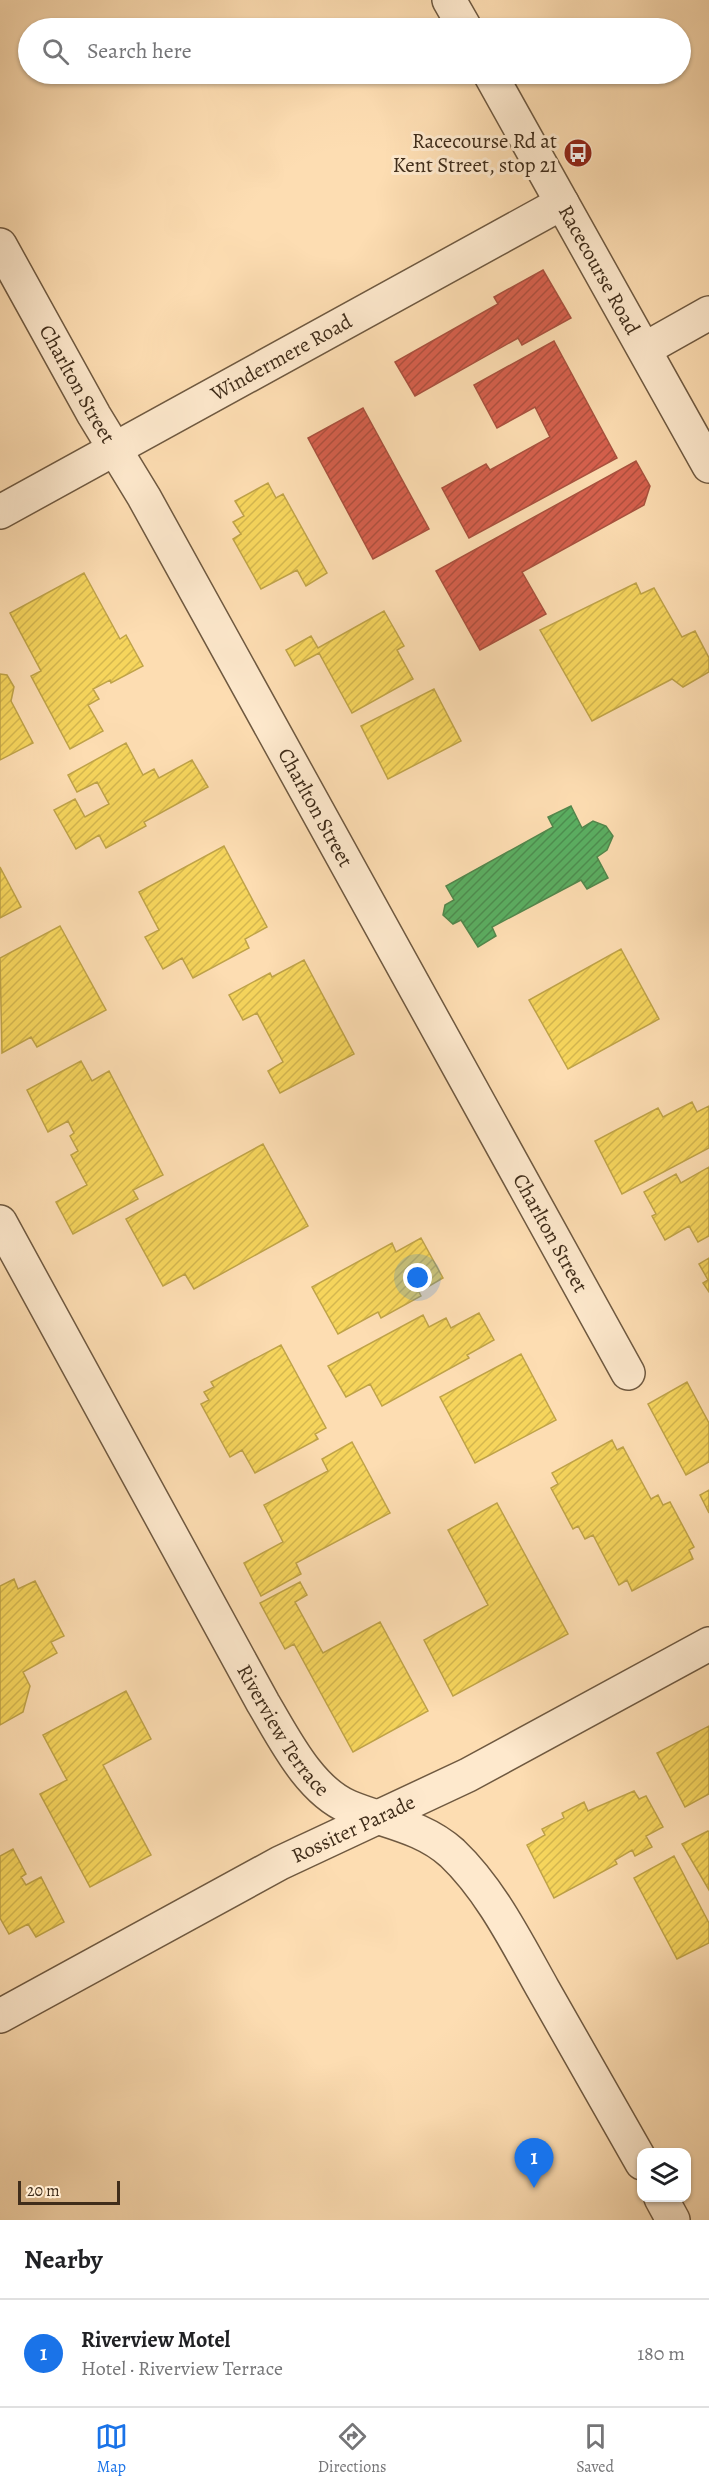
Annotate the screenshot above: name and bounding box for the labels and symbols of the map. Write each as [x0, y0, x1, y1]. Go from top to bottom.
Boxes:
place label: Racecourse Rd at Kent Street, stop 21 [393, 127, 557, 179]
bus stop icon: Racecourse Rd at Kent Street, stop 21 [562, 137, 594, 169]
street label: Racecourse Road [552, 200, 647, 340]
street label: Windermere Road [205, 307, 357, 408]
street label: Charlton Street [33, 320, 122, 449]
street label: Charlton Street [271, 743, 360, 872]
street label: Charlton Street [506, 1168, 595, 1298]
your location [403, 1263, 432, 1292]
street label: Riverview Terrace [230, 1659, 336, 1803]
street label: Rossiter Parade [287, 1788, 420, 1870]
pin: 1 [514, 2138, 554, 2188]
scale bar [18, 2178, 120, 2206]

